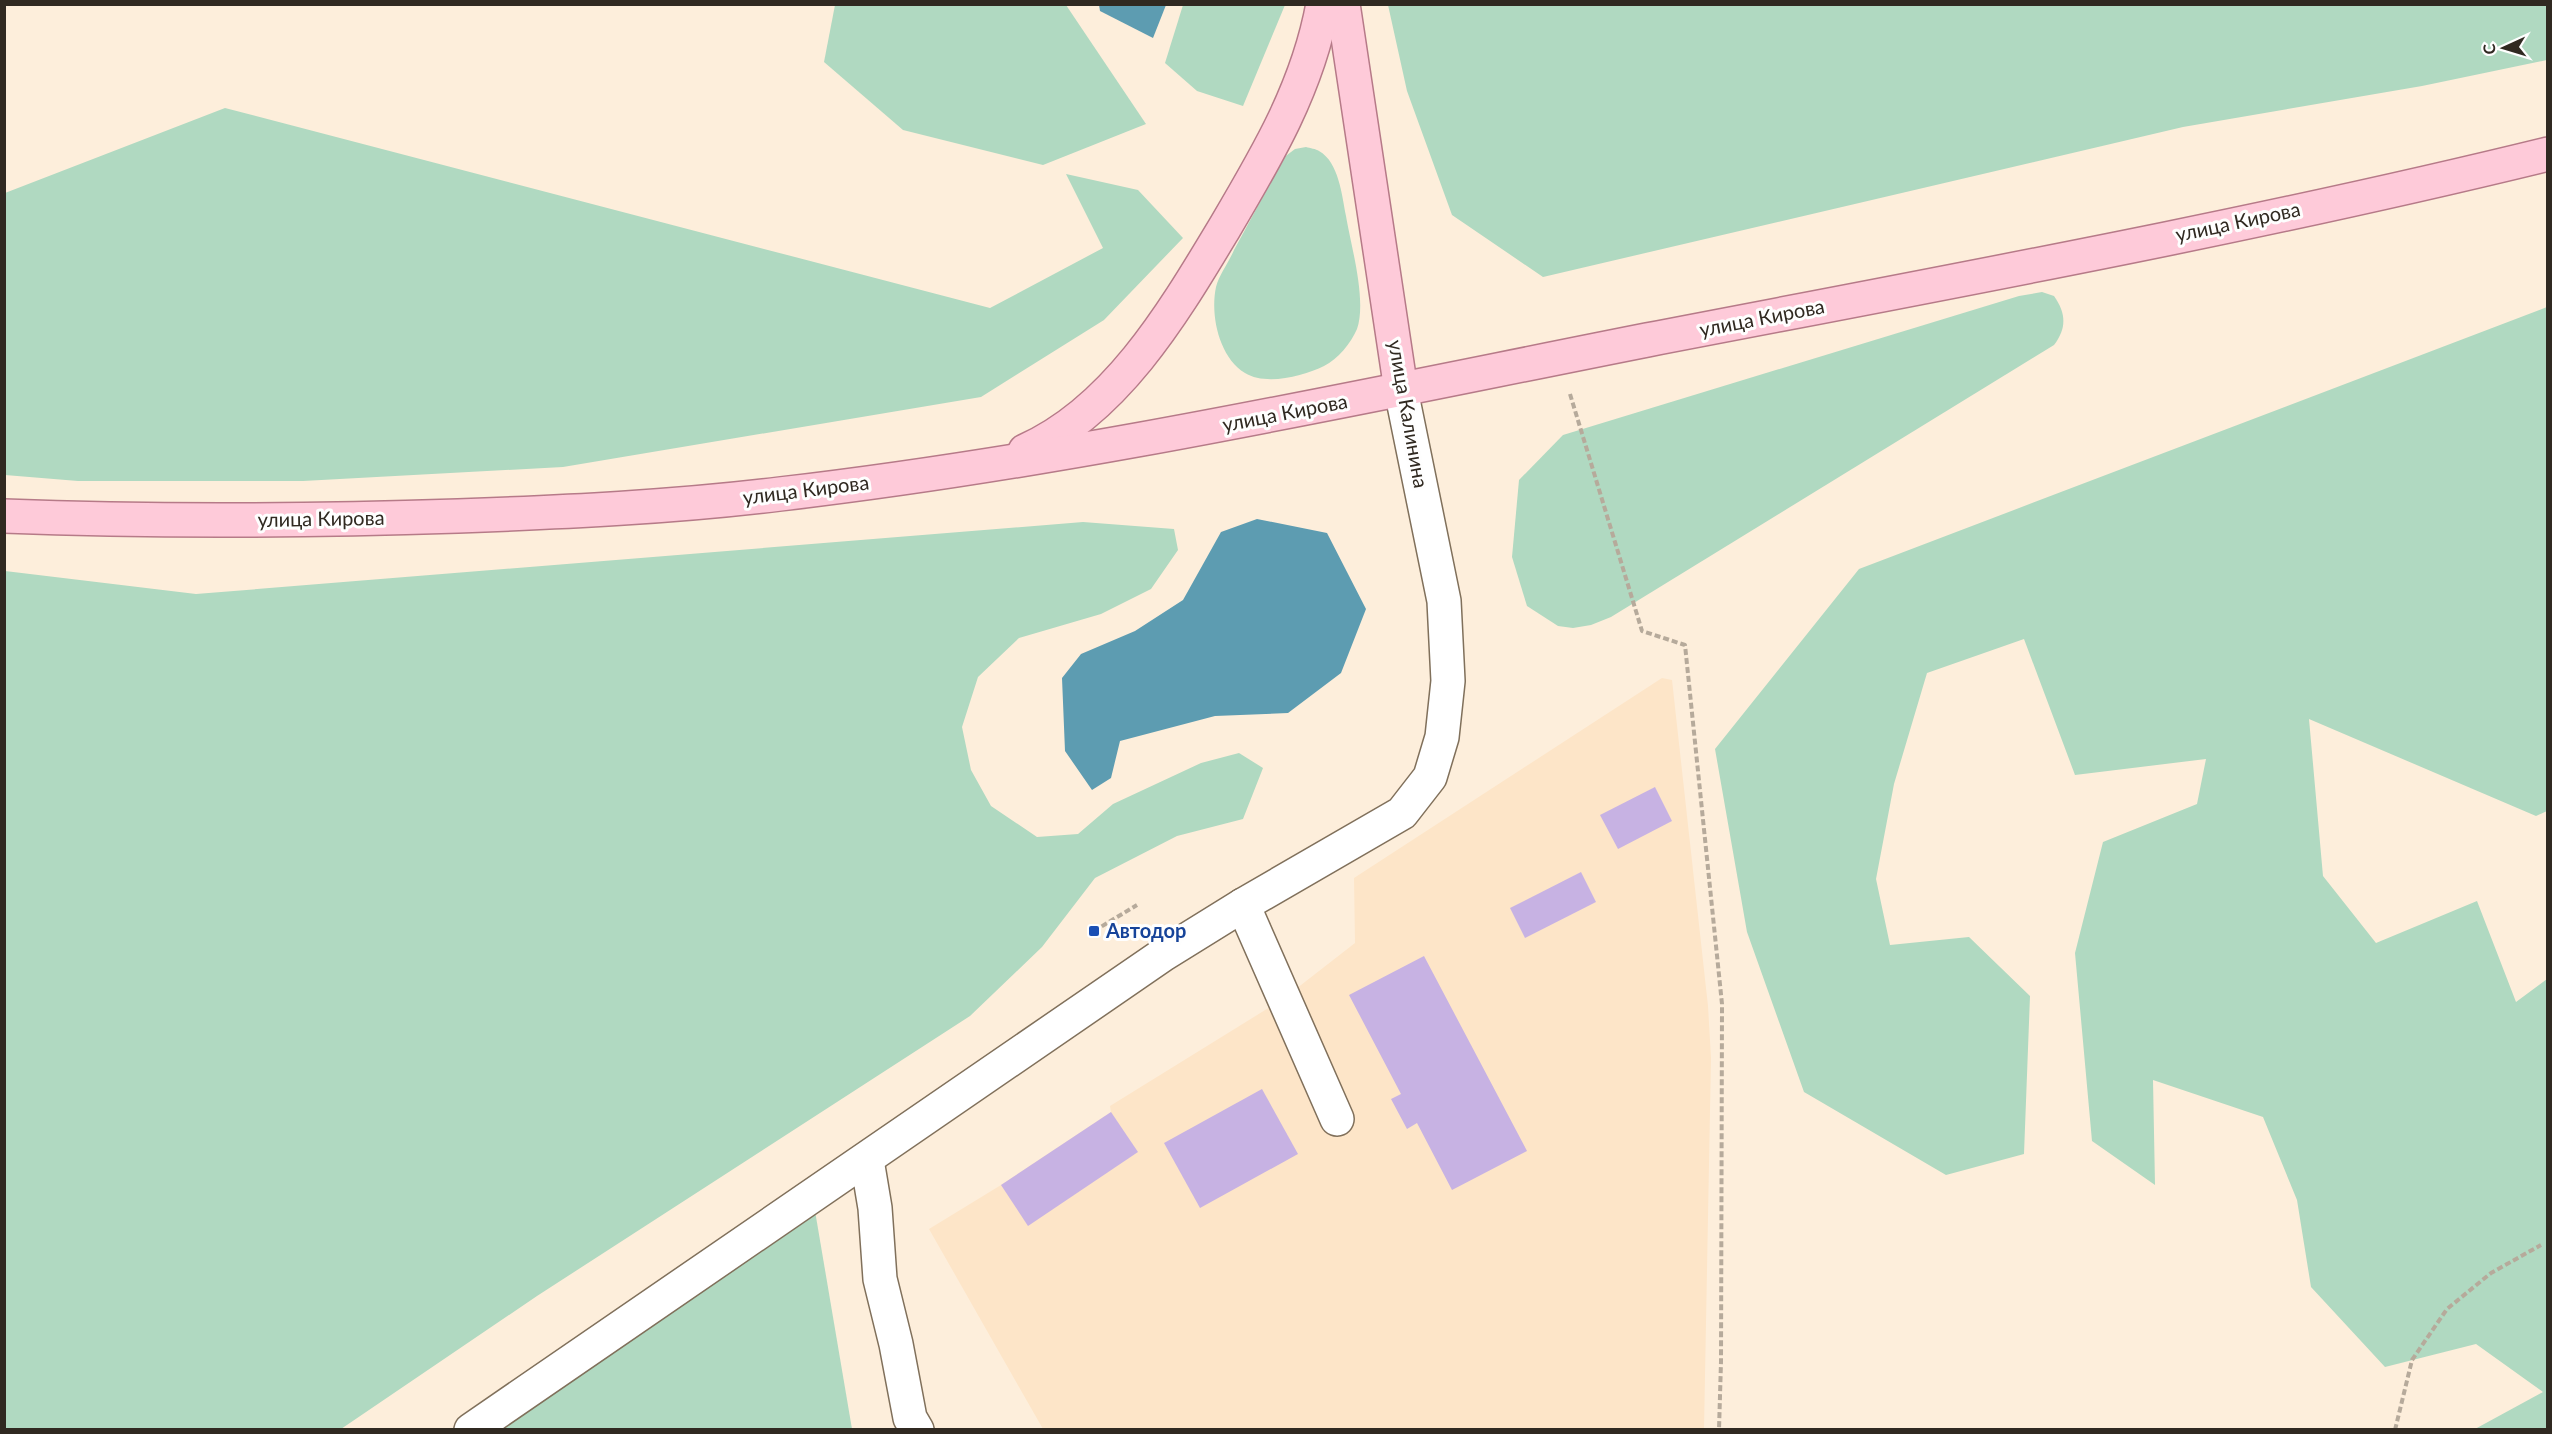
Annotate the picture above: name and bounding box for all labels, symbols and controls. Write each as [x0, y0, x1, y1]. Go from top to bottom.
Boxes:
north arrow [2474, 18, 2534, 78]
text: С [2479, 43, 2498, 55]
street label: улица Кирова [2173, 196, 2302, 246]
street label: улица Кирова [1697, 293, 1826, 341]
street label: улица Калинина [1384, 338, 1434, 490]
street label: улица Кирова [1220, 388, 1349, 436]
street label: улица Кирова [741, 469, 870, 509]
street label: улица Кирова [257, 505, 385, 531]
place label: Автодор [1105, 918, 1186, 942]
marker: Автодор [1087, 924, 1101, 938]

